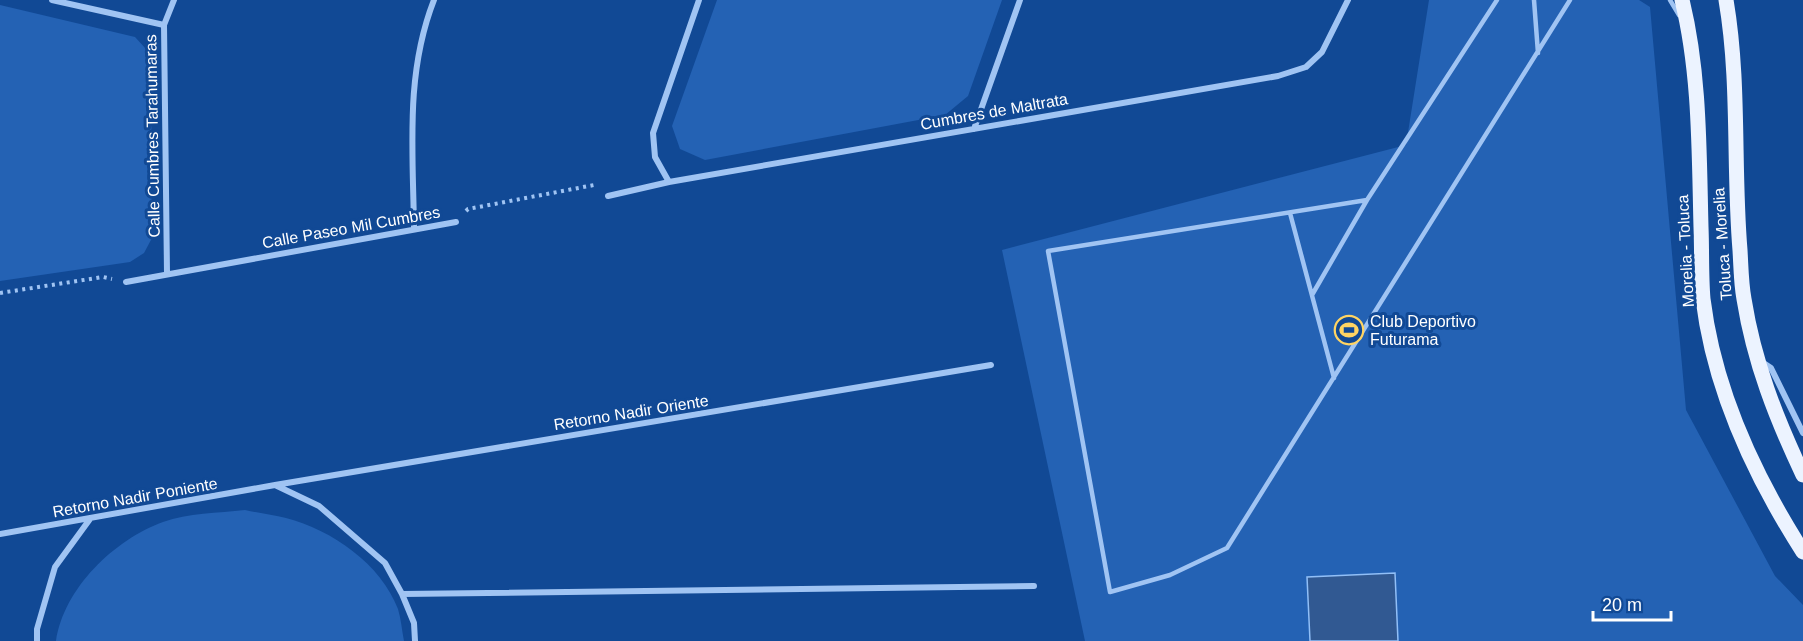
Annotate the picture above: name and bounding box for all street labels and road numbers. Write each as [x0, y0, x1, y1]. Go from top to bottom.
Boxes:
street label: Calle Cumbres Tarahumaras [142, 34, 163, 238]
street label: Cumbres de Maltrata [919, 90, 1069, 133]
street label: Toluca - Morelia [1710, 187, 1735, 301]
street label: Morelia - Toluca [1674, 194, 1697, 308]
street label: Calle Paseo Mil Cumbres [261, 203, 441, 252]
street label: Retorno Nadir Oriente [552, 392, 710, 433]
street label: Retorno Nadir Poniente [51, 475, 219, 520]

